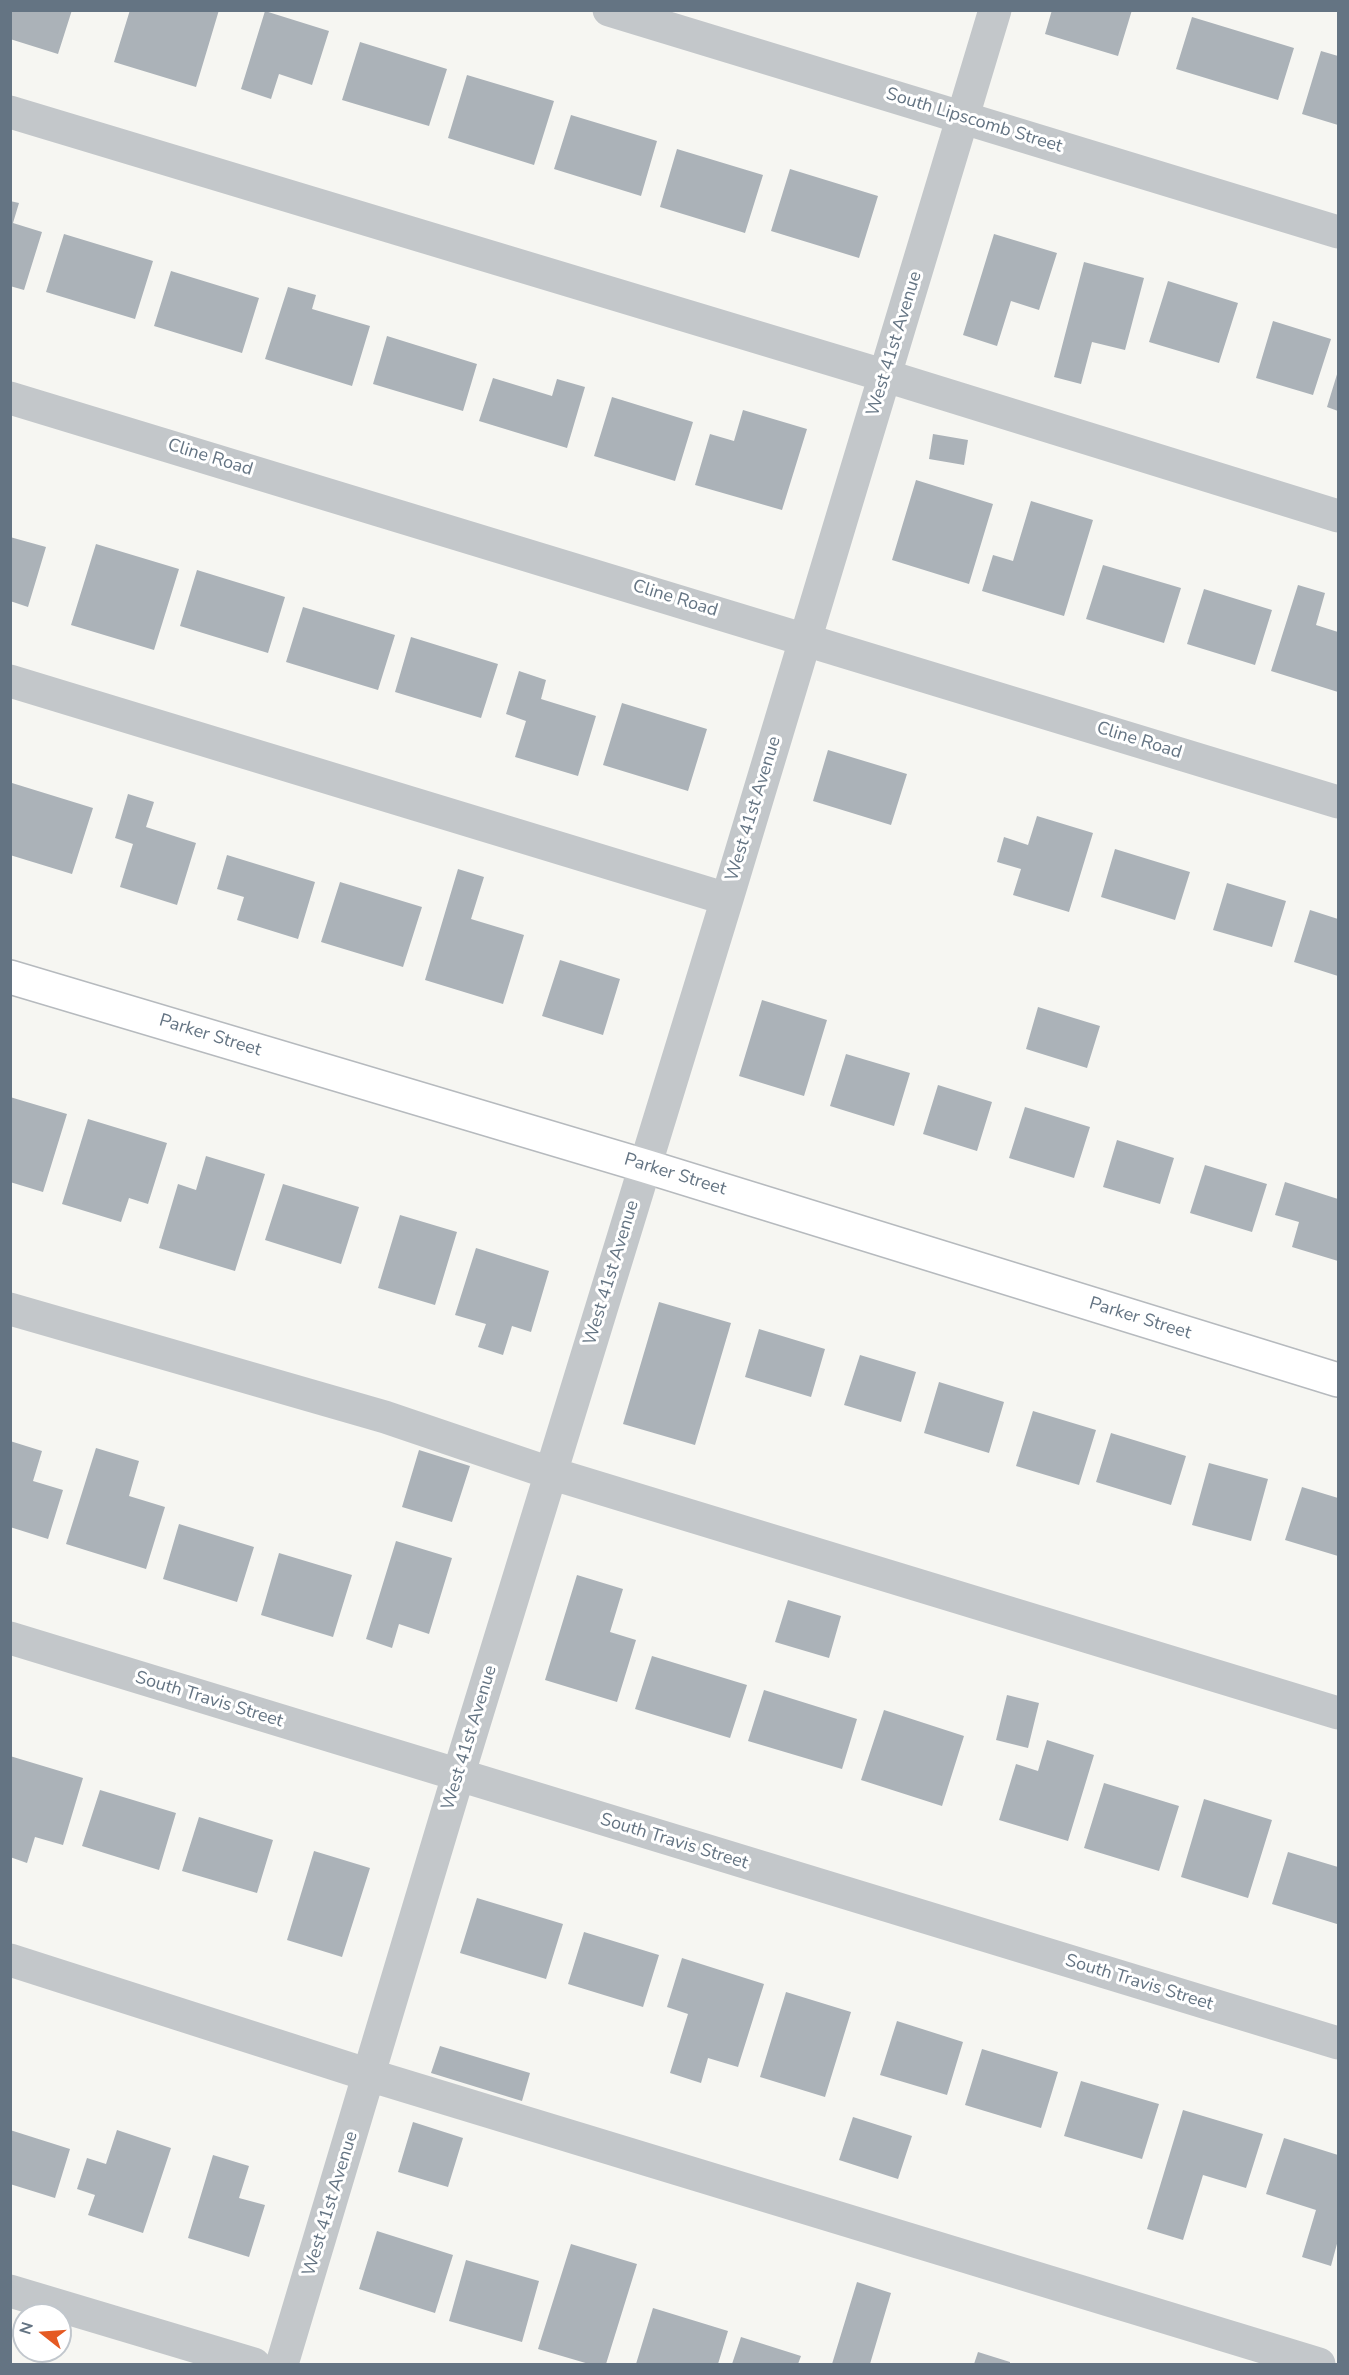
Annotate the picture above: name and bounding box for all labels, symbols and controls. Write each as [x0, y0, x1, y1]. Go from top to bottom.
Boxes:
street label: South Lipscomb Street [883, 84, 1065, 158]
street label: West 41st Avenue [863, 269, 927, 419]
street label: Cline Road [165, 435, 255, 481]
street label: Cline Road [630, 576, 720, 622]
street label: Cline Road [1094, 718, 1184, 764]
street label: West 41st Avenue [722, 734, 786, 884]
street label: Parker Street [156, 1010, 264, 1062]
street label: Parker Street [621, 1149, 729, 1201]
street label: West 41st Avenue [580, 1198, 644, 1348]
street label: Parker Street [1086, 1293, 1194, 1345]
street label: West 41st Avenue [438, 1663, 502, 1813]
street label: South Travis Street [132, 1667, 286, 1733]
street label: South Travis Street [597, 1809, 751, 1875]
street label: South Travis Street [1062, 1950, 1216, 2016]
street label: West 41st Avenue [299, 2129, 363, 2279]
north arrow [12, 2303, 72, 2363]
text: N [14, 2319, 39, 2337]

